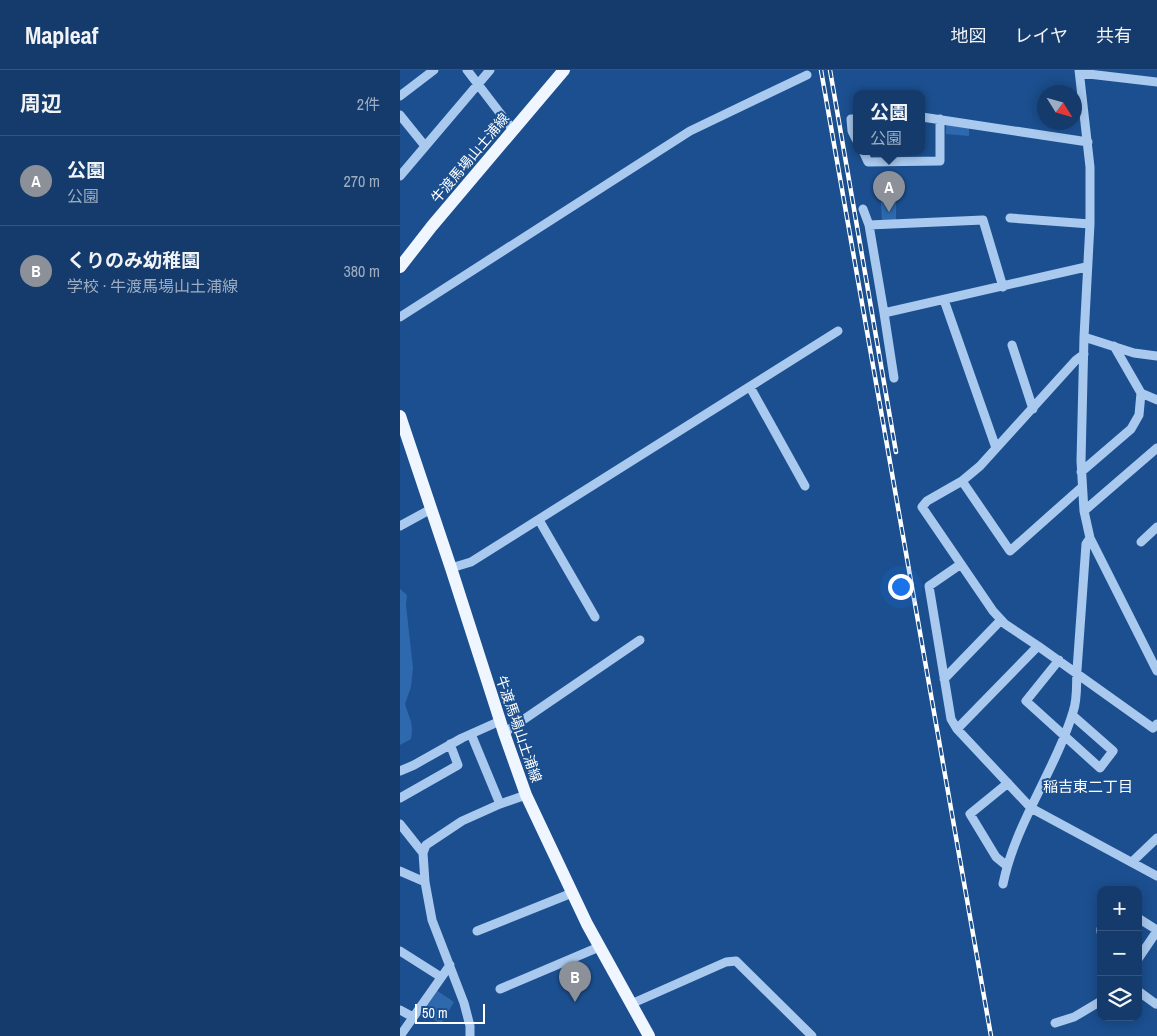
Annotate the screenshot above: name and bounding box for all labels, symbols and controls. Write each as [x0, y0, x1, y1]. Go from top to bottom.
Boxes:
text: Mapleaf [25, 19, 98, 51]
text: 地図 [951, 23, 987, 48]
text: レイヤ [1015, 23, 1068, 48]
text: 共有 [1096, 23, 1132, 48]
north arrow [1037, 85, 1082, 130]
text: 周辺 [20, 89, 62, 118]
popup [853, 90, 925, 155]
text: 2件 [357, 93, 380, 115]
text: 公園 [870, 99, 908, 125]
street label: 牛渡馬場山土浦線 [427, 109, 513, 207]
text: 公園 [870, 127, 902, 149]
text: 公園 [67, 157, 105, 183]
text: A [31, 170, 41, 192]
text: 270 m [344, 170, 380, 192]
pin: A [873, 171, 905, 212]
text: 公園 [67, 185, 99, 207]
text: くりのみ幼稚園 [67, 247, 200, 273]
text: B [31, 260, 41, 282]
text: 380 m [344, 260, 380, 282]
text: 学校 · 牛渡馬場山土浦線 [67, 275, 238, 297]
your location [888, 574, 914, 600]
street label: 牛渡馬場山土浦線 [492, 673, 546, 785]
district label: 稲吉東二丁目 [1043, 776, 1133, 797]
map controls [1097, 886, 1142, 1021]
button: + [1097, 886, 1142, 931]
button: − [1097, 931, 1142, 976]
pin: B [559, 961, 591, 1002]
button: layers [1097, 976, 1142, 1021]
scale bar [415, 1001, 485, 1024]
text: 50 m [422, 1004, 448, 1022]

